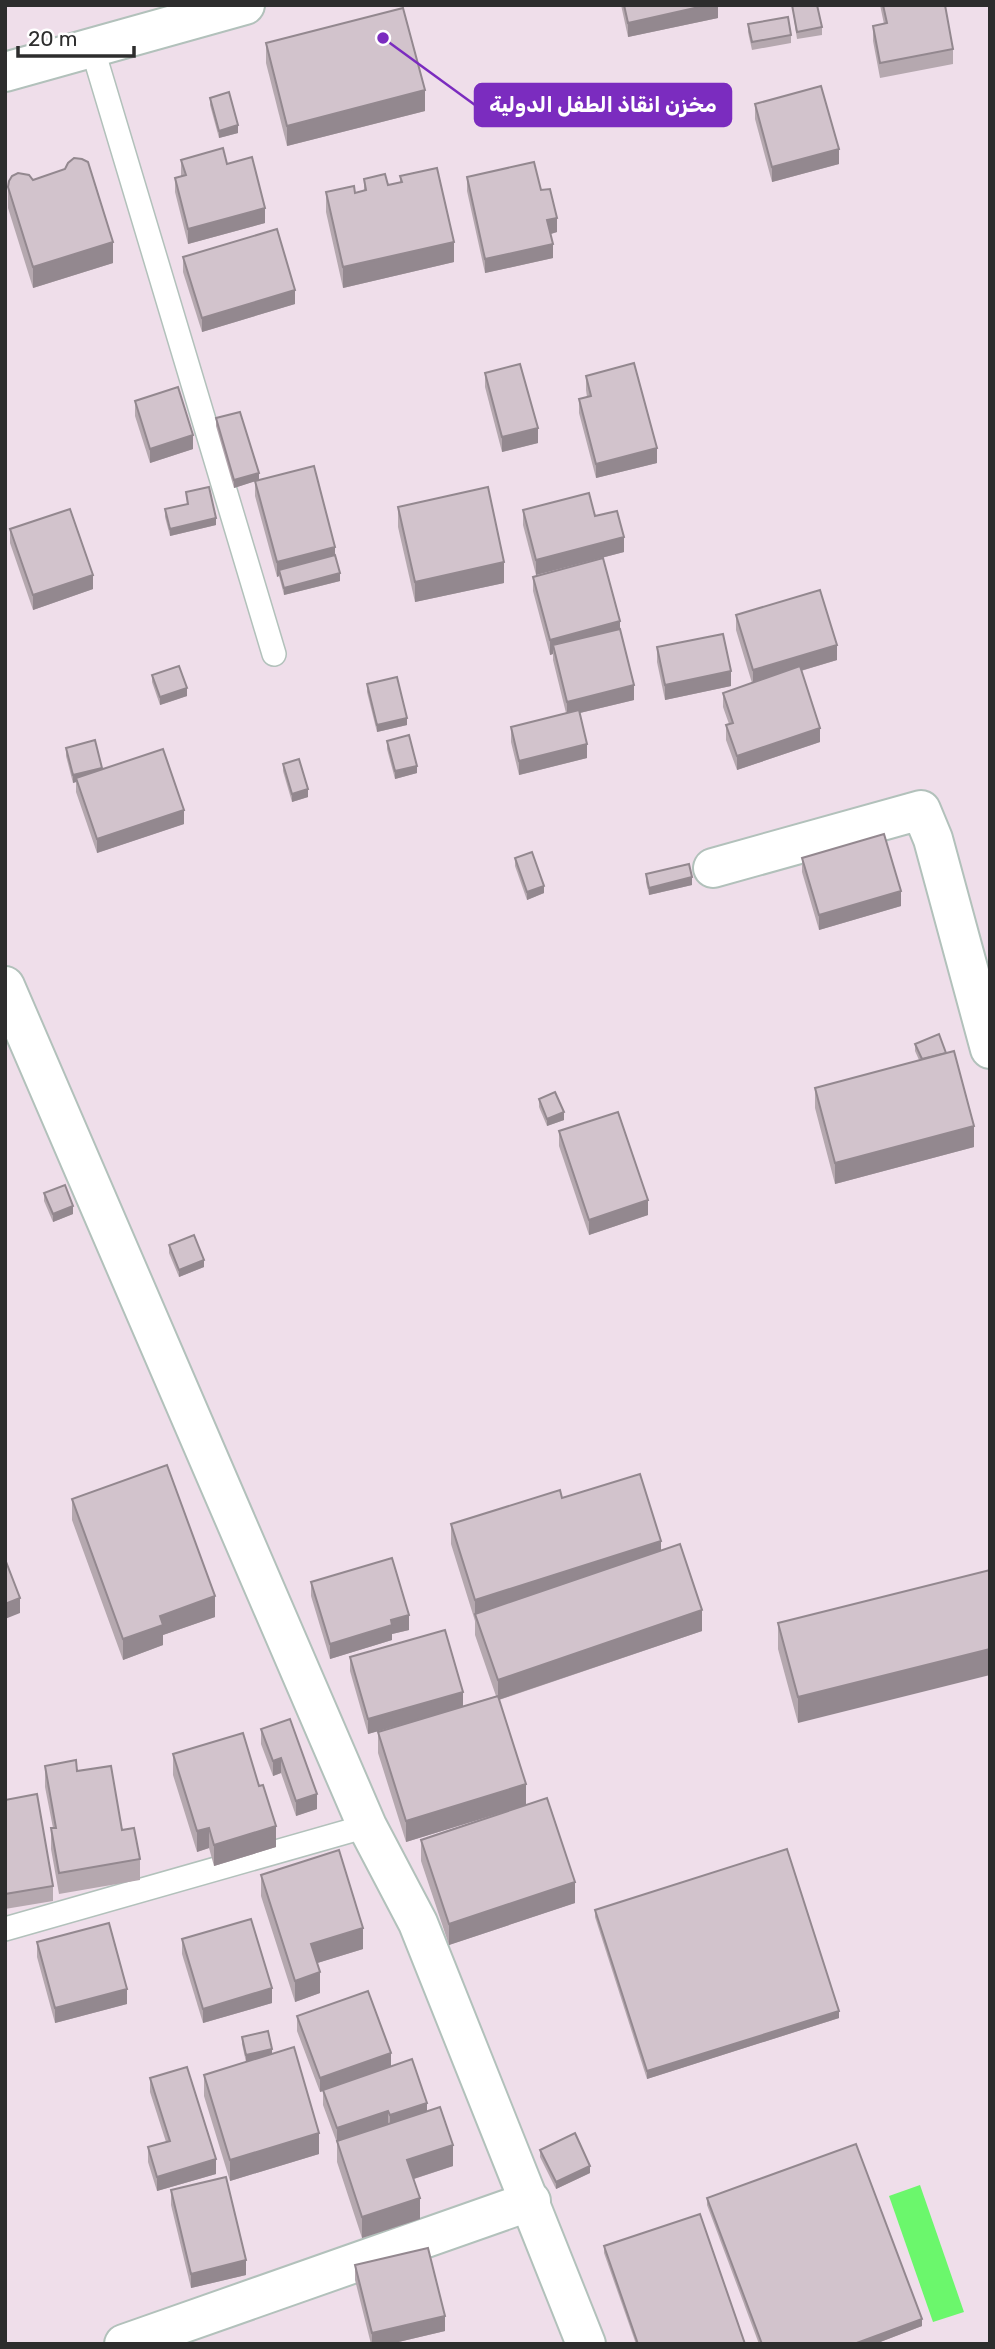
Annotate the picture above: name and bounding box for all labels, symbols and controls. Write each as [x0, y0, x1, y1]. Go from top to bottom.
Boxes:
scale bar [18, 14, 133, 58]
text: 20 m [28, 26, 77, 51]
callout: مخزن انقاذ الطفل الدولية [475, 84, 731, 126]
text: مخزن انقاذ الطفل الدولية [489, 92, 717, 118]

